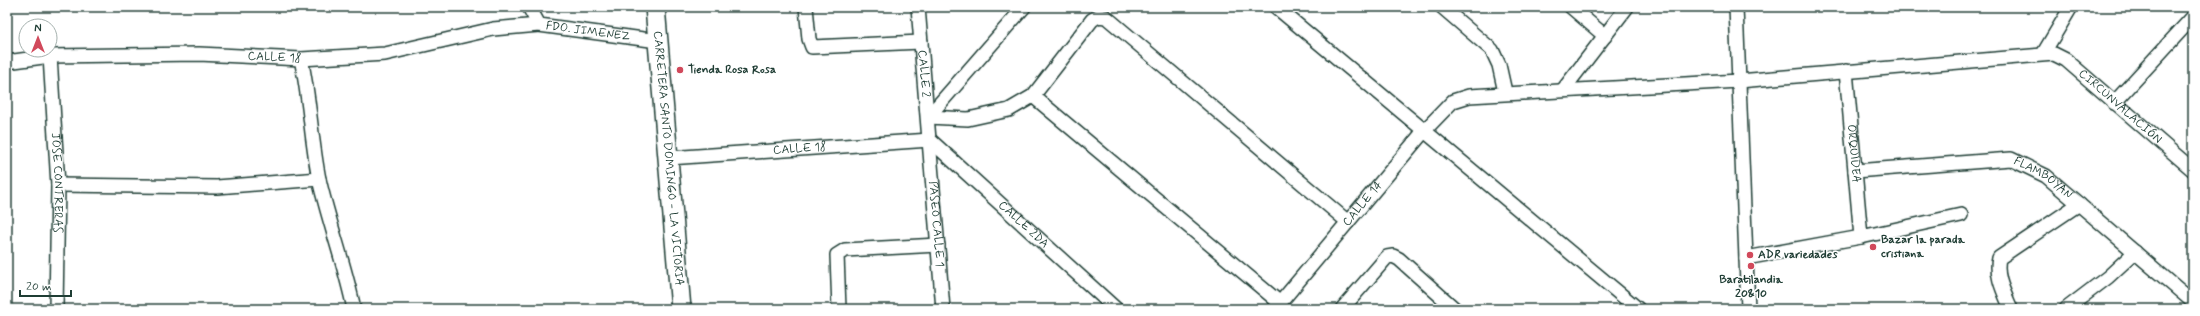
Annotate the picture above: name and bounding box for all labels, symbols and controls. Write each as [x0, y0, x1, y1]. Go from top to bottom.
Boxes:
north arrow [18, 18, 58, 58]
street label: FDO. JIMENEZ [545, 18, 631, 45]
text: N [34, 22, 42, 36]
street label: CARRETERA SANTO DOMINGO - LA VICTORIA [649, 30, 687, 287]
street label: CALLE 18 [247, 48, 302, 67]
street label: CALLE 2 [914, 49, 933, 98]
place label: Tienda Rosa Rosa [688, 62, 776, 78]
marker: Tienda Rosa Rosa [675, 65, 685, 75]
street label: CIRCUNVALACIÓN [2075, 66, 2165, 147]
street label: ORQUIDEA [1843, 124, 1864, 183]
street label: JOSE CONTRERAS [47, 132, 66, 233]
street label: CALLE 18 [772, 139, 827, 159]
street label: FLAMBOYAN [2011, 153, 2076, 203]
street label: CALLE 14 [1339, 178, 1386, 230]
street label: PASEO CALLE 1 [924, 181, 948, 268]
street label: CALLE 2DA [994, 198, 1052, 252]
place label: Bazar la parada cristiana [1881, 232, 1965, 262]
marker: Bazar la parada cristiana [1868, 242, 1878, 252]
place label: ADR variedades [1758, 247, 1838, 263]
marker: ADR variedades [1745, 250, 1755, 260]
marker: Baratilandia 20&10 [1746, 261, 1756, 271]
scale bar [20, 272, 71, 298]
place label: Baratilandia 20&10 [1719, 272, 1784, 302]
text: 20 m [26, 279, 52, 295]

